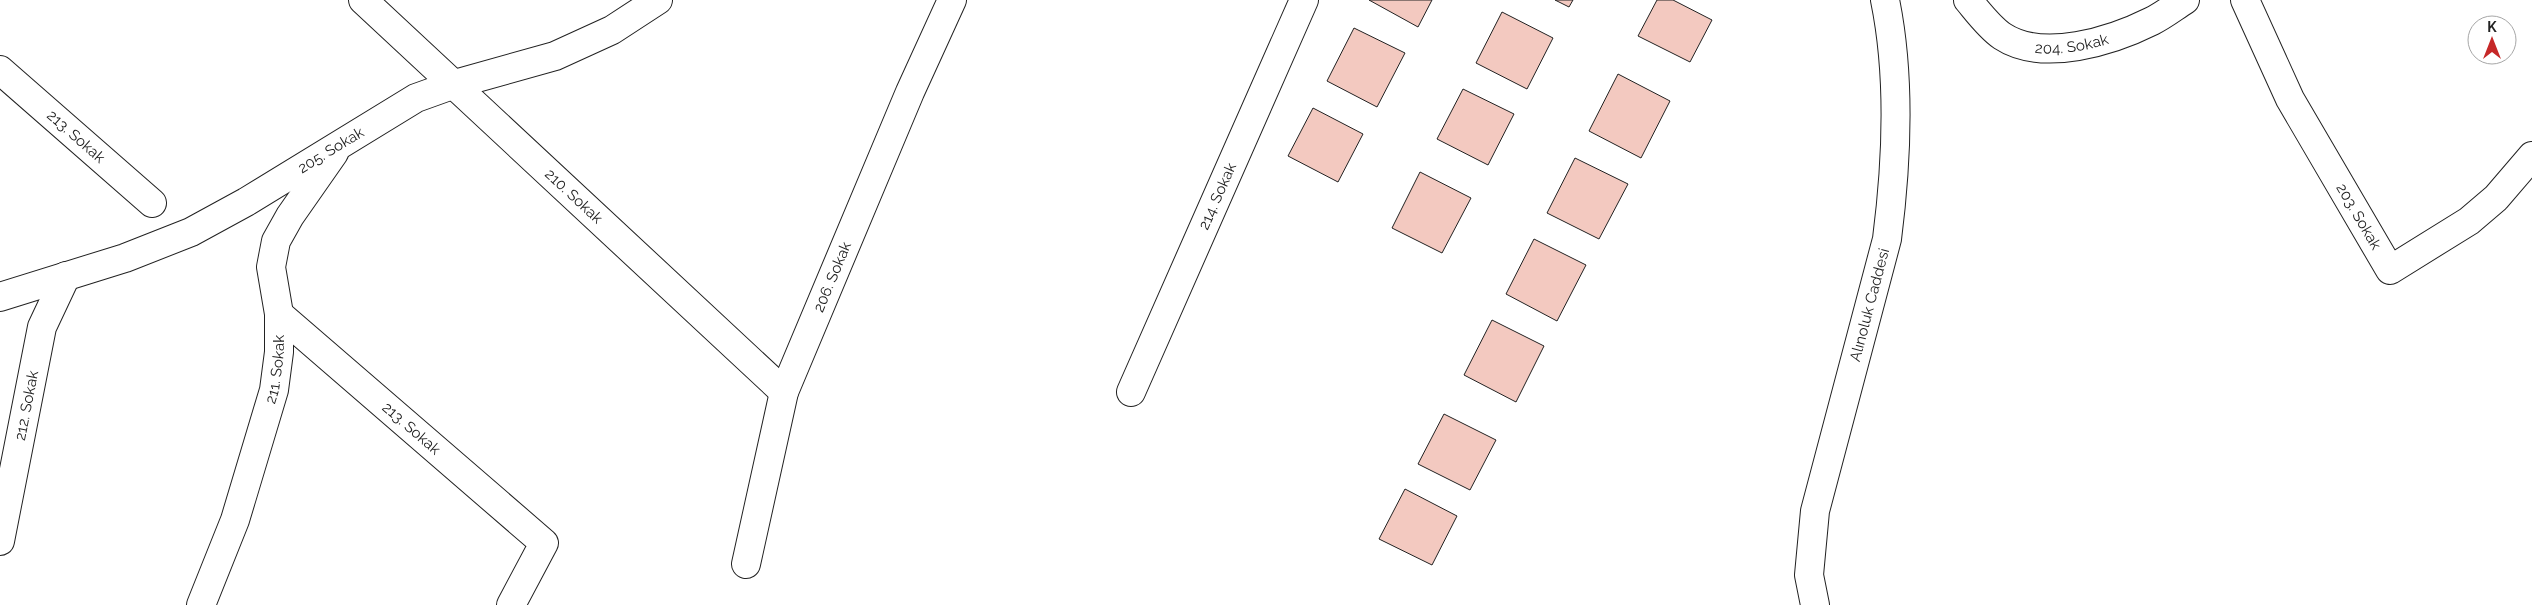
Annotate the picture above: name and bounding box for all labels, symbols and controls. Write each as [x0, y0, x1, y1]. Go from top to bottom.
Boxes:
north arrow [2467, 15, 2517, 65]
text: K [2487, 19, 2497, 35]
street label: 204. Sokak [2034, 30, 2111, 58]
street label: 213. Sokak [43, 106, 109, 167]
street label: 205. Sokak [295, 123, 367, 177]
street label: 214. Sokak [1195, 160, 1240, 232]
street label: 210. Sokak [541, 165, 606, 227]
street label: 203. Sokak [2332, 180, 2385, 253]
street label: 206. Sokak [810, 239, 855, 315]
street label: Alınoluk Caddesi [1846, 246, 1893, 364]
street label: 211. Sokak [261, 335, 288, 406]
street label: 212. Sokak [11, 369, 42, 442]
street label: 213. Sokak [379, 398, 444, 458]

